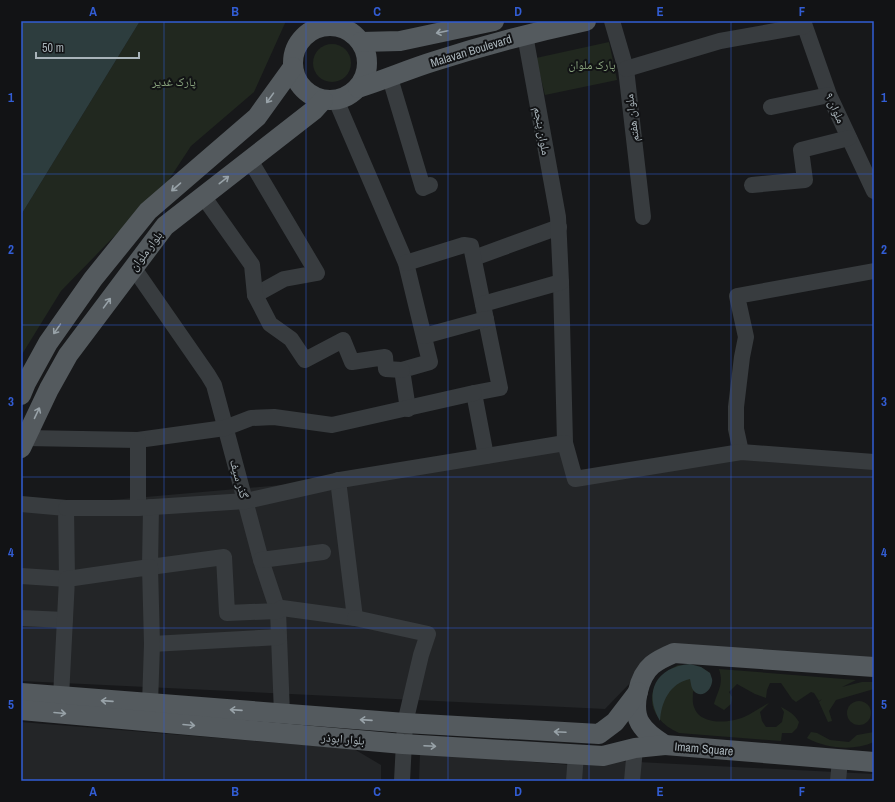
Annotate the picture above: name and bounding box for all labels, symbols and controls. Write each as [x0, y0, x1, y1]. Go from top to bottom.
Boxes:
text: A [89, 3, 97, 20]
text: B [231, 3, 239, 20]
text: C [373, 3, 381, 20]
text: D [514, 3, 522, 20]
text: E [656, 3, 664, 20]
text: F [799, 3, 806, 20]
one-way arrow [436, 29, 449, 37]
street label: Malavan Boulevard [428, 31, 514, 71]
scale bar [36, 34, 139, 60]
text: 50 m [42, 40, 64, 56]
park label: پارک ملوان [568, 57, 616, 73]
park label: پارک غدیر [151, 74, 196, 90]
text: 1 [8, 89, 14, 106]
text: 1 [881, 89, 887, 106]
street label: ملوان ۹ [821, 90, 849, 126]
one-way arrow [266, 93, 274, 104]
street label: ملوان هفتم [621, 93, 643, 143]
street label: ملوان پنجم [530, 106, 554, 156]
one-way arrow [219, 176, 230, 184]
one-way arrow [171, 182, 181, 191]
street label: بلوار ملوان [126, 228, 166, 274]
text: 2 [8, 241, 14, 258]
text: 2 [881, 241, 887, 258]
one-way arrow [103, 298, 111, 309]
one-way arrow [53, 324, 61, 335]
text: 3 [8, 393, 14, 410]
text: 3 [881, 393, 887, 410]
one-way arrow [34, 407, 41, 419]
street label: گذر سیف [226, 458, 252, 500]
text: 4 [8, 544, 14, 561]
text: 4 [881, 544, 887, 561]
text: 5 [8, 696, 14, 713]
text: 5 [881, 696, 887, 713]
one-way arrow [101, 697, 114, 704]
one-way arrow [230, 707, 243, 714]
one-way arrow [53, 710, 66, 717]
one-way arrow [360, 717, 373, 724]
one-way arrow [182, 721, 195, 729]
one-way arrow [554, 728, 567, 735]
street label: بلوار ابوذر [320, 729, 365, 749]
street label: Imam Square [674, 738, 734, 760]
one-way arrow [423, 742, 436, 750]
text: A [89, 783, 97, 800]
text: B [231, 783, 239, 800]
text: C [373, 783, 381, 800]
text: D [514, 783, 522, 800]
text: E [656, 783, 664, 800]
text: F [799, 783, 806, 800]

